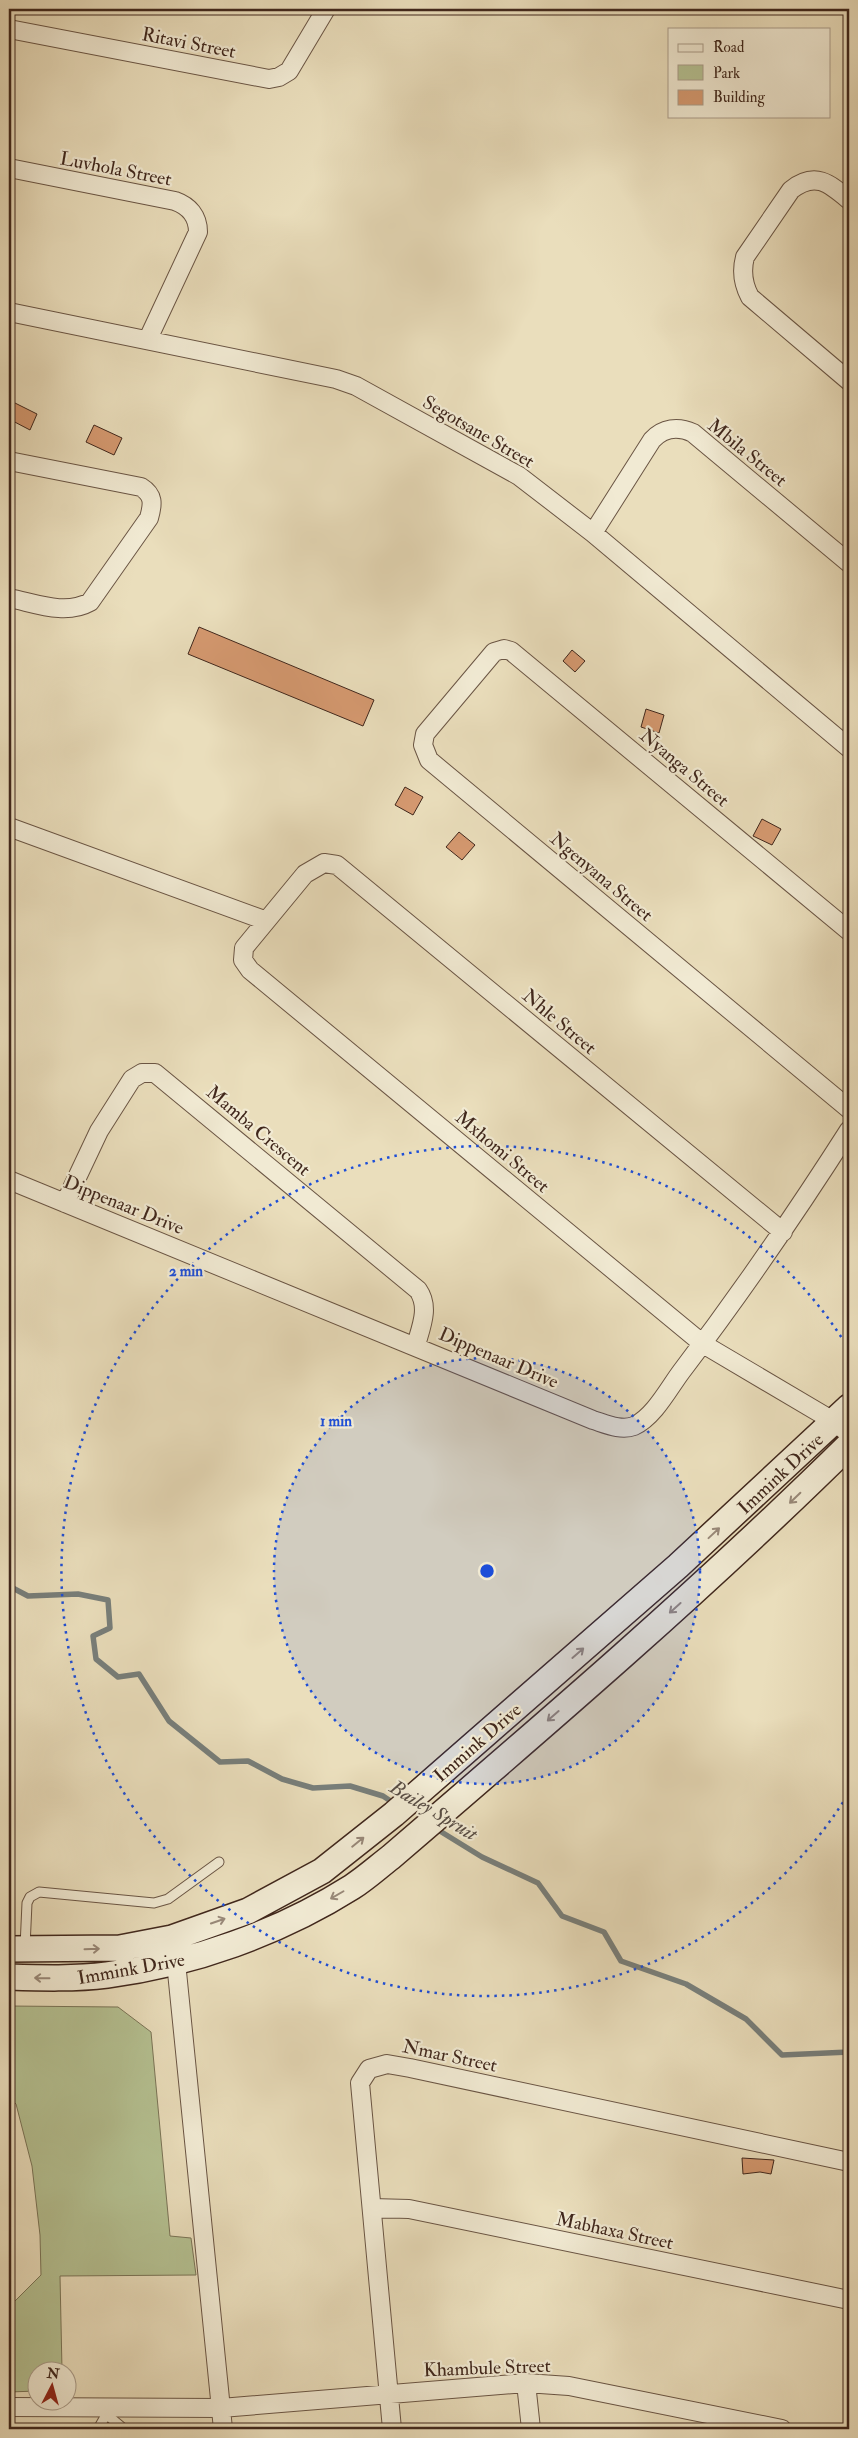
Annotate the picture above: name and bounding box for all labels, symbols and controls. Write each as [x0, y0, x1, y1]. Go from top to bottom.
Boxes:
street label: Ritavi Street [140, 22, 238, 64]
legend [668, 28, 830, 118]
text: Road [713, 38, 745, 57]
text: Park [713, 64, 740, 83]
text: Building [713, 88, 765, 107]
street label: Luvhola Street [58, 146, 174, 192]
street label: Segotsane Street [418, 390, 539, 474]
street label: Mbila Street [703, 414, 792, 492]
street label: Nyanga Street [635, 723, 734, 812]
street label: Ngenyana Street [545, 827, 658, 927]
street label: Nhle Street [517, 984, 601, 1060]
street label: Mamba Crescent [201, 1080, 315, 1181]
street label: Mxhomi Street [450, 1105, 554, 1198]
street label: Dippenaar Drive [60, 1170, 187, 1241]
text: 2 min [169, 1262, 203, 1281]
street label: Dippenaar Drive [435, 1322, 562, 1395]
text: 1 min [320, 1412, 352, 1431]
street label: Immink Drive [733, 1428, 829, 1520]
one-way arrow [789, 1492, 801, 1504]
one-way arrow [708, 1527, 721, 1539]
centre of rings [478, 1562, 496, 1580]
one-way arrow [669, 1602, 682, 1614]
one-way arrow [572, 1648, 585, 1659]
street label: Immink Drive [429, 1698, 527, 1787]
one-way arrow [547, 1710, 560, 1721]
water label: Bailey Spruit [385, 1774, 483, 1847]
one-way arrow [352, 1836, 365, 1847]
one-way arrow [330, 1890, 345, 1900]
one-way arrow [210, 1916, 226, 1926]
one-way arrow [84, 1945, 100, 1954]
street label: Immink Drive [76, 1948, 187, 1990]
one-way arrow [35, 1973, 51, 1983]
street label: Nmar Street [400, 2034, 499, 2078]
street label: Mabhaxa Street [554, 2207, 676, 2255]
street label: Khambule Street [423, 2354, 551, 2382]
north arrow [28, 2360, 78, 2410]
text: N [45, 2364, 61, 2383]

